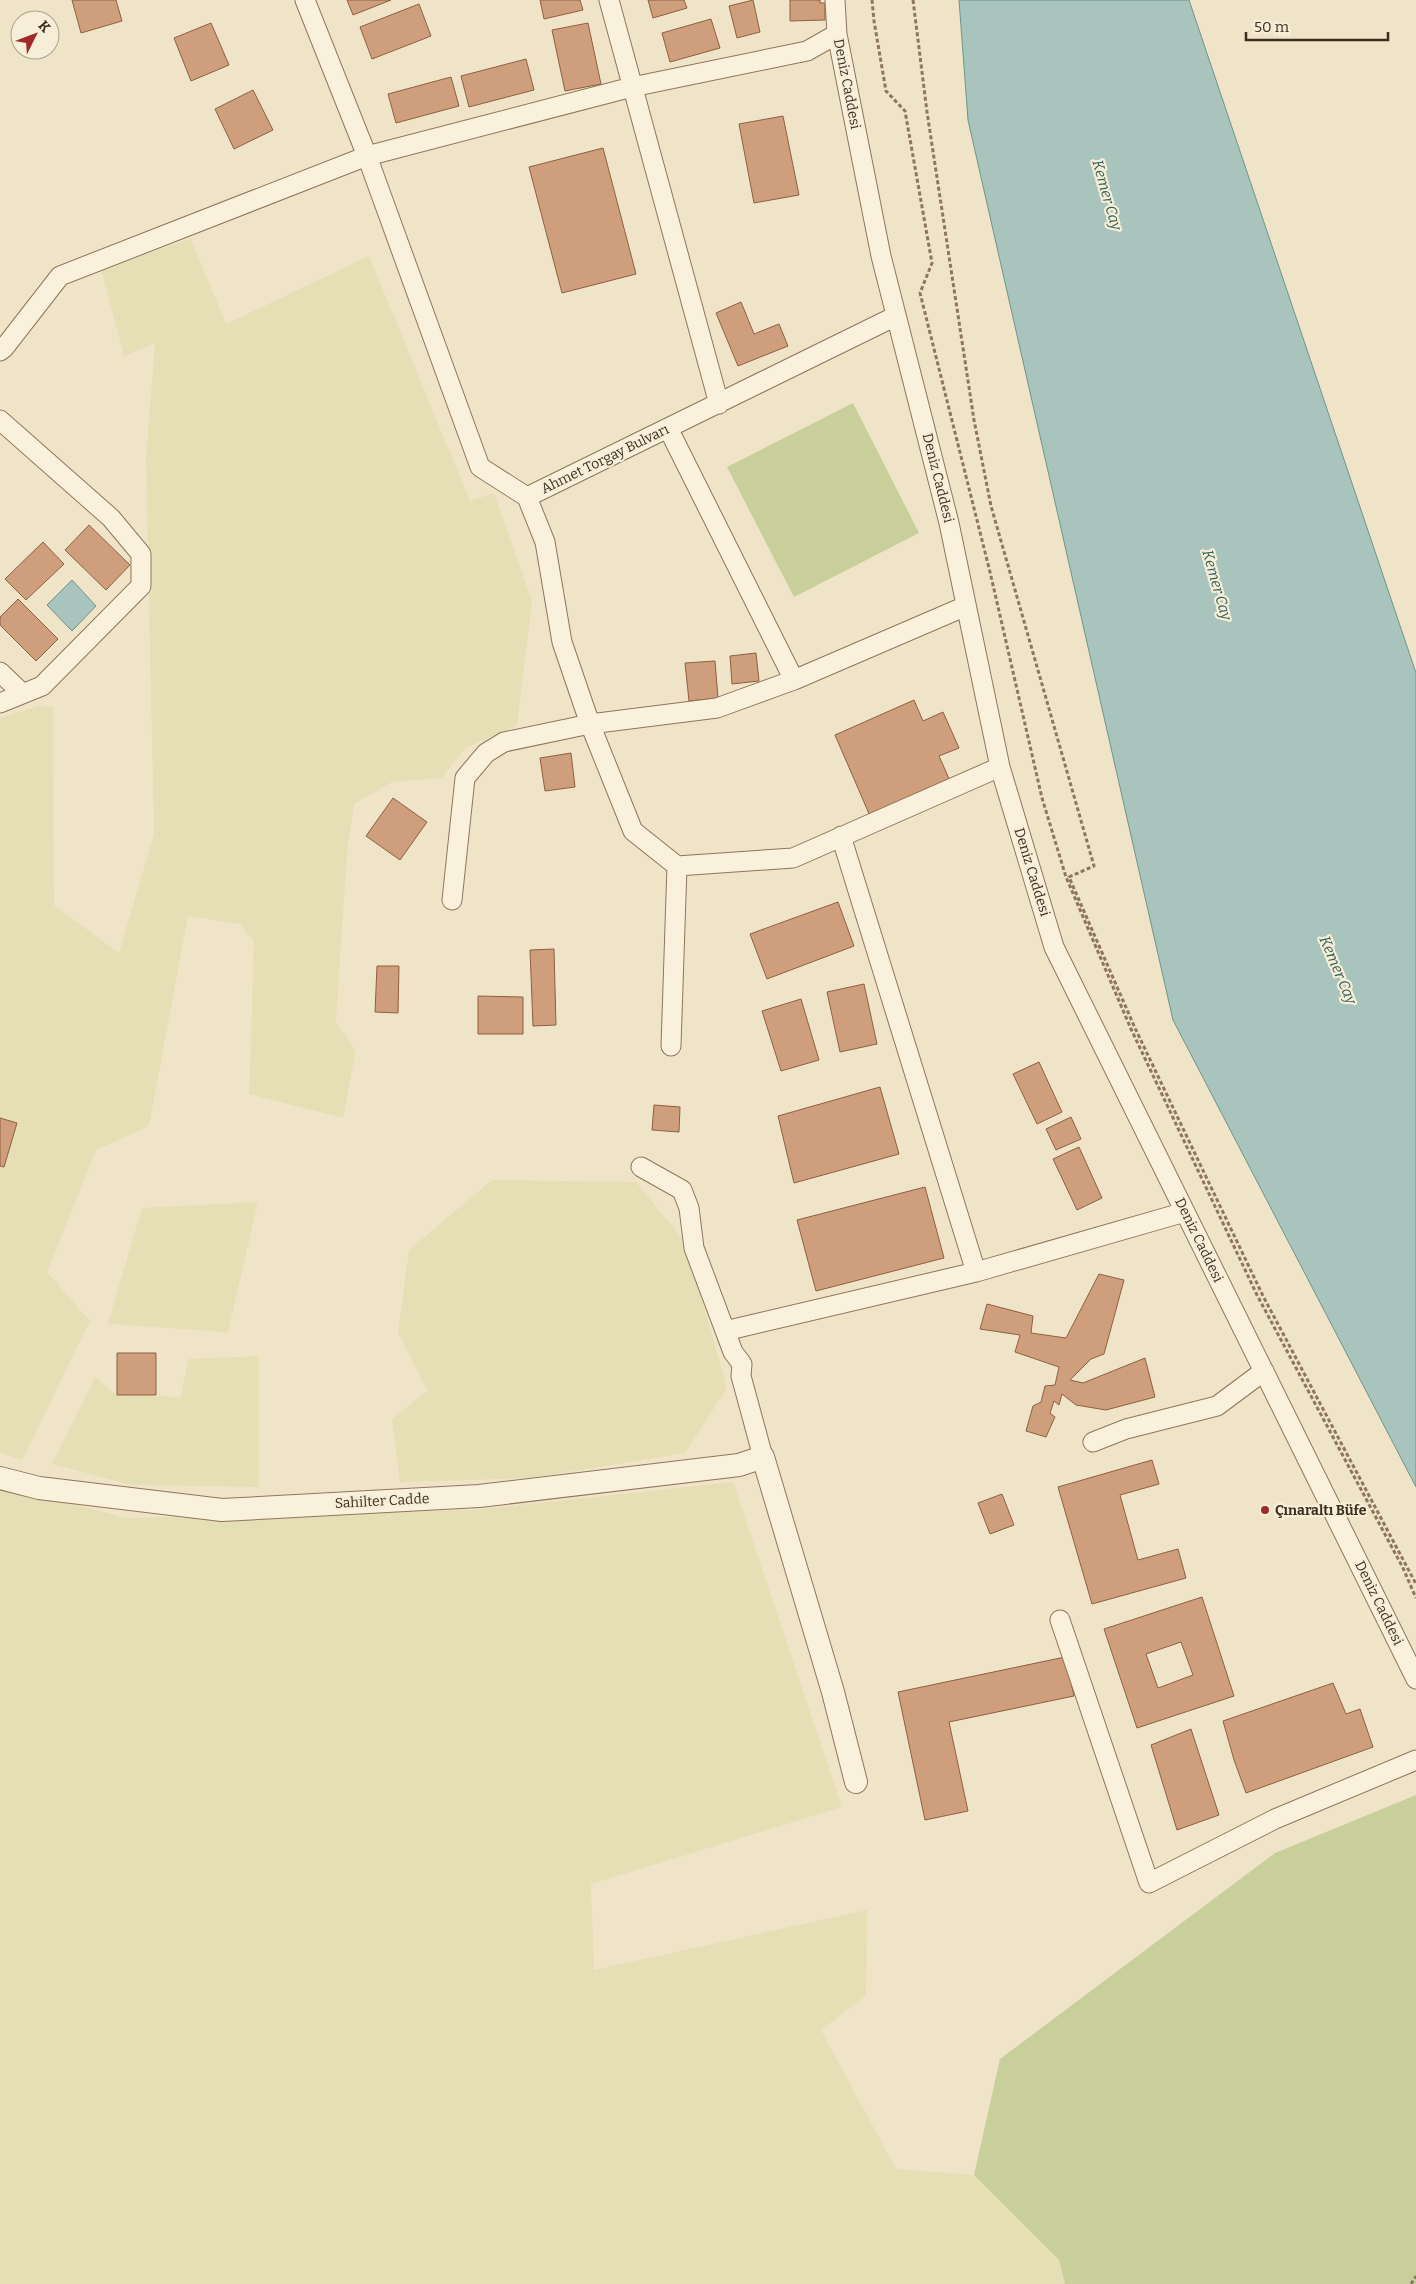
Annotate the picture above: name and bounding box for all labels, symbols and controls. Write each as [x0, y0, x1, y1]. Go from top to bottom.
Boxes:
north arrow [10, 10, 60, 60]
scale bar [1246, 10, 1388, 42]
text: K [35, 17, 54, 36]
text: 50 m [1254, 18, 1290, 36]
street label: Deniz Caddesi [830, 37, 864, 131]
water label: Kemer Cay [1088, 158, 1126, 234]
street label: Ahmet Torgay Bulvarı [538, 421, 672, 497]
street label: Deniz Caddesi [919, 431, 957, 525]
water label: Kemer Cay [1198, 548, 1236, 624]
street label: Deniz Caddesi [1010, 826, 1054, 918]
water label: Kemer Cay [1316, 933, 1361, 1008]
street label: Deniz Caddesi [1171, 1195, 1227, 1285]
street label: Sahilter Cadde [334, 1490, 430, 1512]
place label: Çınaraltı Büfe [1275, 1502, 1367, 1519]
marker: Çınaraltı Büfe [1259, 1504, 1271, 1516]
street label: Deniz Caddesi [1351, 1558, 1407, 1648]

